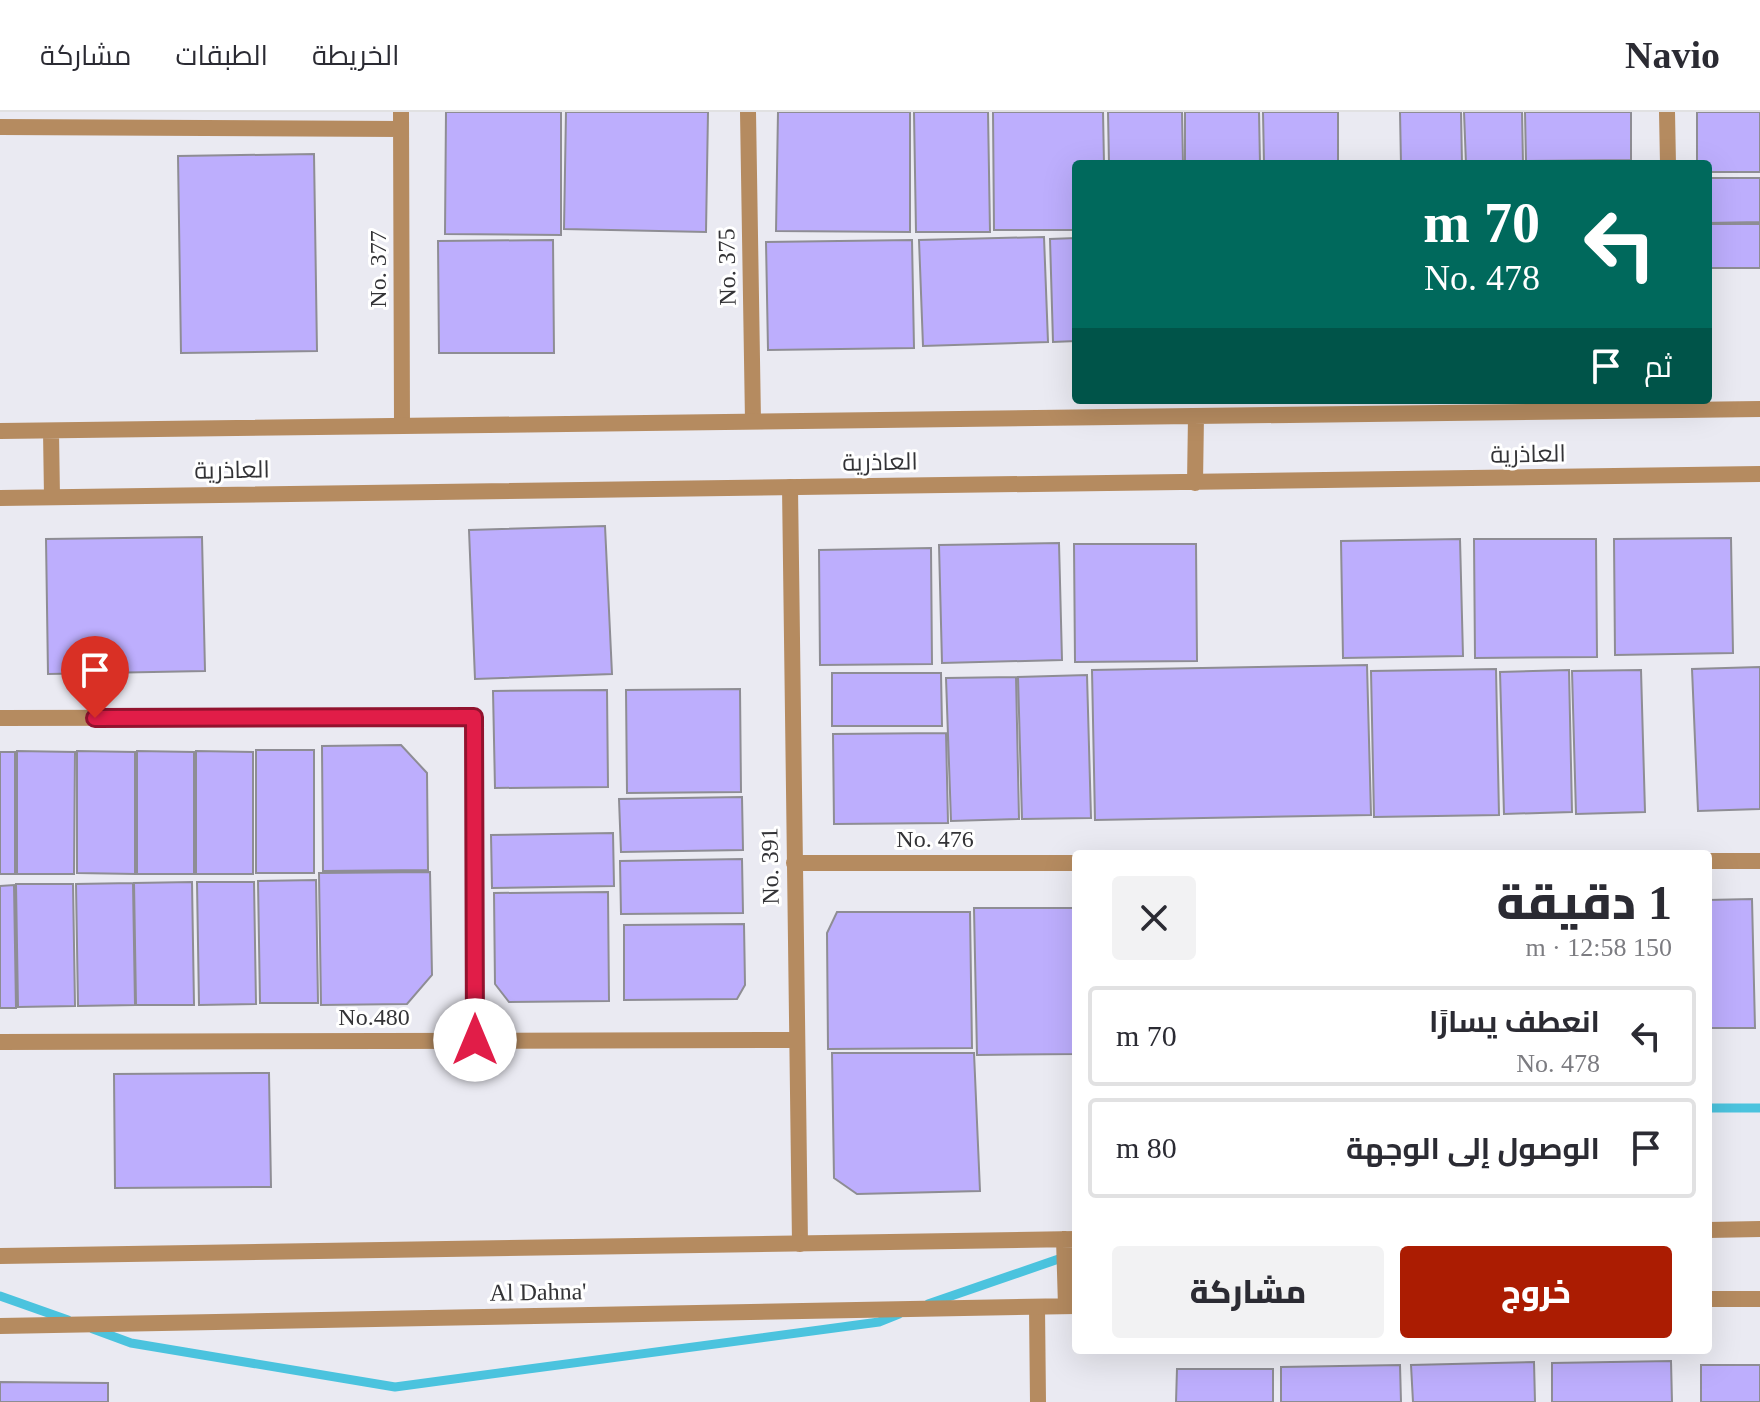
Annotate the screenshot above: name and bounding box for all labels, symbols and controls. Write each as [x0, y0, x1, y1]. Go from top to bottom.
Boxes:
text: Navio [1625, 34, 1720, 76]
text: مشاركة [40, 40, 131, 71]
text: الطبقات [175, 40, 268, 71]
text: الخريطة [312, 40, 399, 71]
text: 70 m [1423, 192, 1540, 254]
icon: left [1568, 192, 1672, 296]
street label: No. 375 [713, 228, 741, 306]
street label: No. 377 [365, 230, 391, 308]
text: No. 478 [1424, 258, 1540, 298]
icon: arrive [1584, 344, 1628, 388]
text: ثم [1644, 350, 1672, 383]
street label: العاذرية [1490, 440, 1566, 468]
street label: العاذرية [842, 448, 918, 476]
street label: العاذرية [194, 456, 270, 484]
pin [61, 636, 129, 718]
icon: arrive [73, 648, 117, 692]
street label: No. 476 [896, 826, 974, 852]
street label: No. 391 [756, 827, 784, 905]
button: close [1112, 876, 1196, 960]
text: 1 دقيقة [1497, 876, 1672, 929]
text: 150 m · 12:58 [1525, 933, 1672, 962]
position arrow [433, 998, 517, 1082]
street label: No.480 [338, 1004, 410, 1030]
text: انعطف يسارًا [1429, 1005, 1600, 1038]
icon: left [1624, 1014, 1668, 1058]
text: 70 m [1116, 1019, 1177, 1052]
text: No. 478 [1516, 1049, 1600, 1078]
icon: arrive [1624, 1126, 1668, 1170]
text: 80 m [1116, 1131, 1177, 1164]
text: الوصول إلى الوجهة [1346, 1132, 1600, 1165]
button: مشاركة [1112, 1246, 1384, 1338]
button: خروج [1400, 1246, 1672, 1338]
street label: Al Dahna' [489, 1278, 587, 1306]

